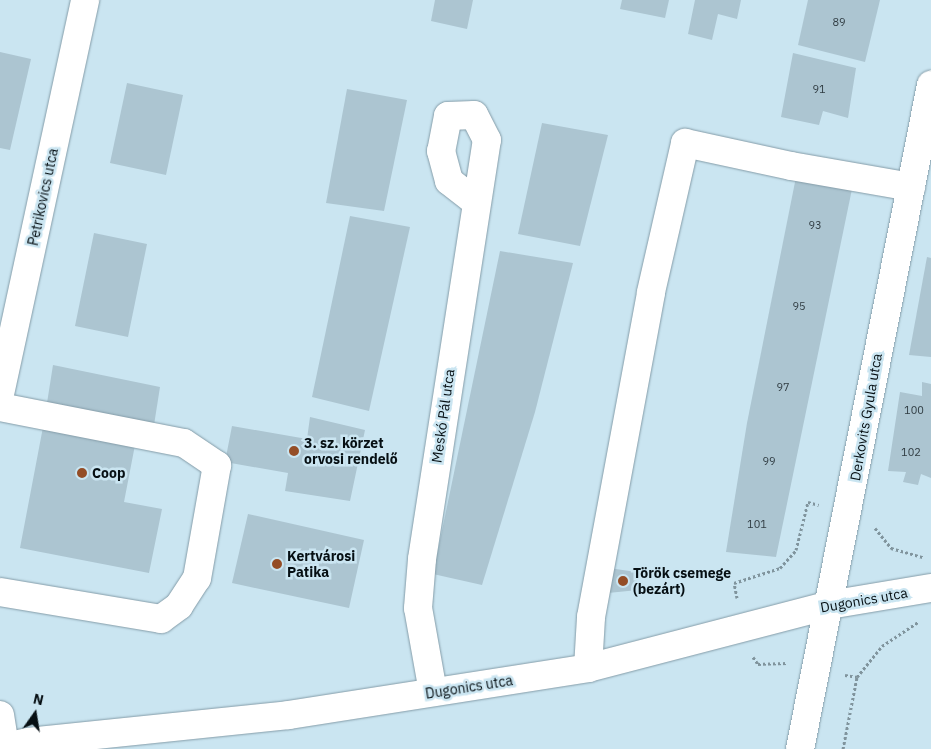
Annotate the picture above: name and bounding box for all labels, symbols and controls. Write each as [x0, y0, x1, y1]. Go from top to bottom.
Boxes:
house number: 89 [832, 15, 846, 29]
house number: 91 [812, 82, 826, 96]
street label: Petrikovics utca [24, 147, 62, 247]
house number: 93 [808, 218, 822, 232]
house number: 95 [792, 299, 806, 313]
street label: Derkovits Gyula utca [847, 352, 885, 482]
street label: Meskó Pál utca [428, 368, 458, 464]
house number: 97 [776, 380, 790, 394]
house number: 100 [904, 403, 924, 417]
place label: 3. sz. körzet orvosi rendelő [304, 435, 398, 468]
marker: 3. sz. körzet orvosi rendelő [288, 445, 300, 457]
house number: 102 [901, 445, 921, 459]
house number: 99 [762, 454, 776, 468]
place label: Coop [92, 465, 125, 481]
marker: Coop [76, 467, 88, 479]
house number: 101 [747, 517, 767, 531]
place label: Kertvárosi Patika [287, 548, 355, 580]
marker: Kertvárosi Patika [271, 558, 283, 570]
place label: Török csemege (bezárt) [633, 565, 731, 598]
marker: Török csemege (bezárt) [617, 575, 629, 587]
street label: Dugonics utca [819, 584, 909, 616]
street label: Dugonics utca [424, 672, 514, 702]
north arrow [10, 689, 60, 739]
text: N [31, 689, 45, 709]

